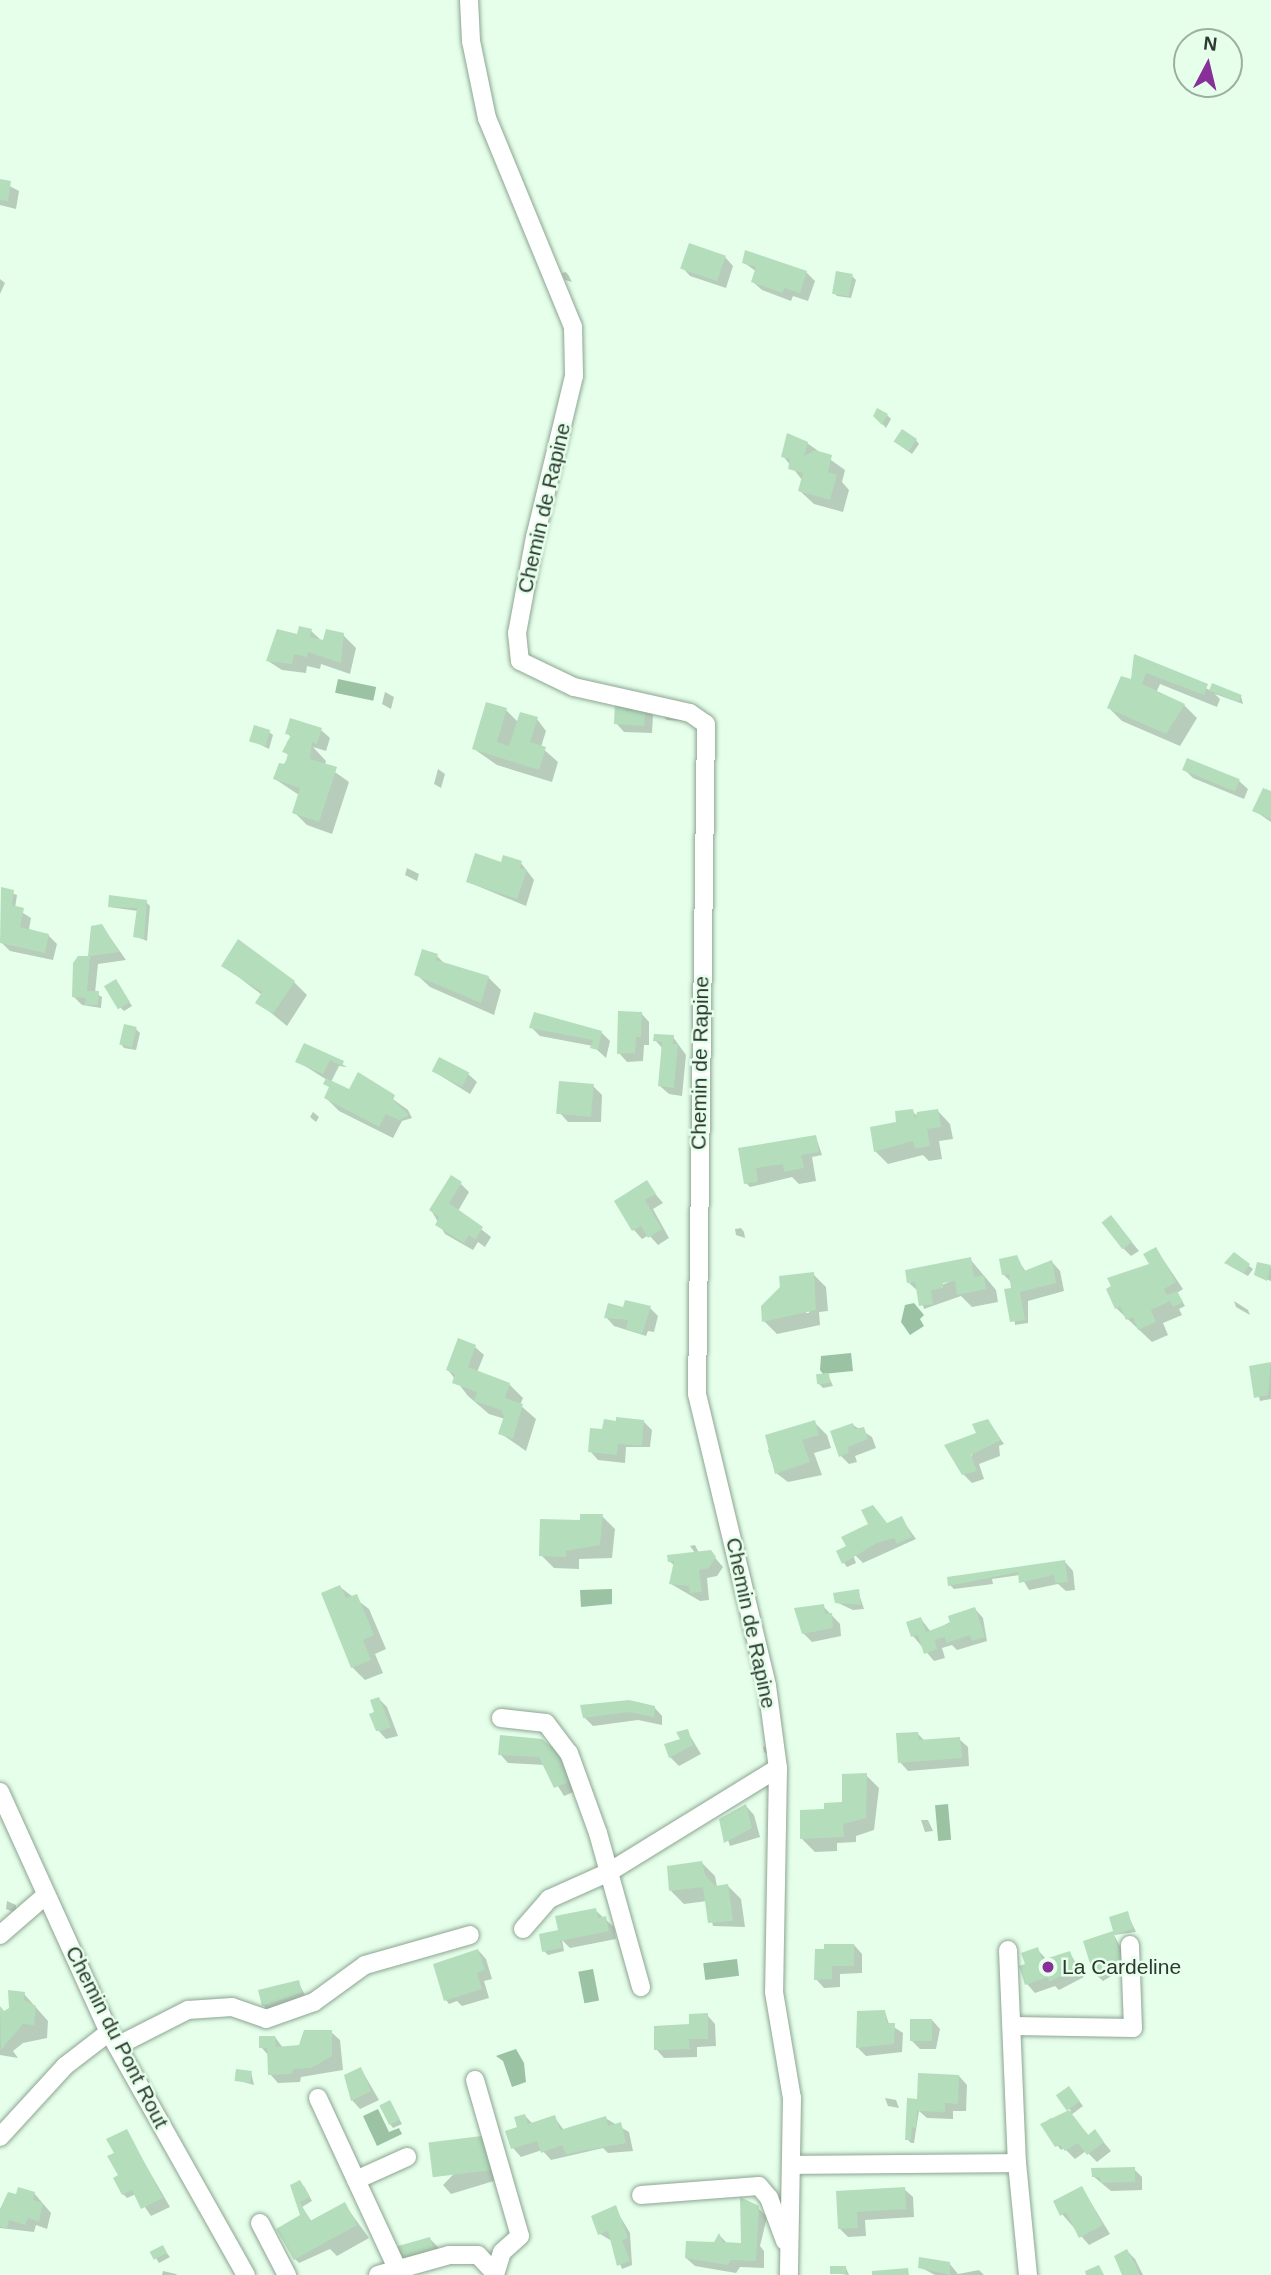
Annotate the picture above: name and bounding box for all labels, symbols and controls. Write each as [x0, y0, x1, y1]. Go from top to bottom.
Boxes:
north arrow [1173, 28, 1243, 98]
text: N [1202, 32, 1218, 55]
street label: Chemin de Rapine [512, 420, 576, 596]
street label: Chemin de Rapine [686, 976, 714, 1150]
street label: Chemin de Rapine [721, 1535, 781, 1711]
street label: Chemin du Pont Rout [60, 1942, 174, 2132]
place label: La Cardeline [1062, 1954, 1181, 1980]
marker: La Cardeline [1040, 1959, 1056, 1975]

